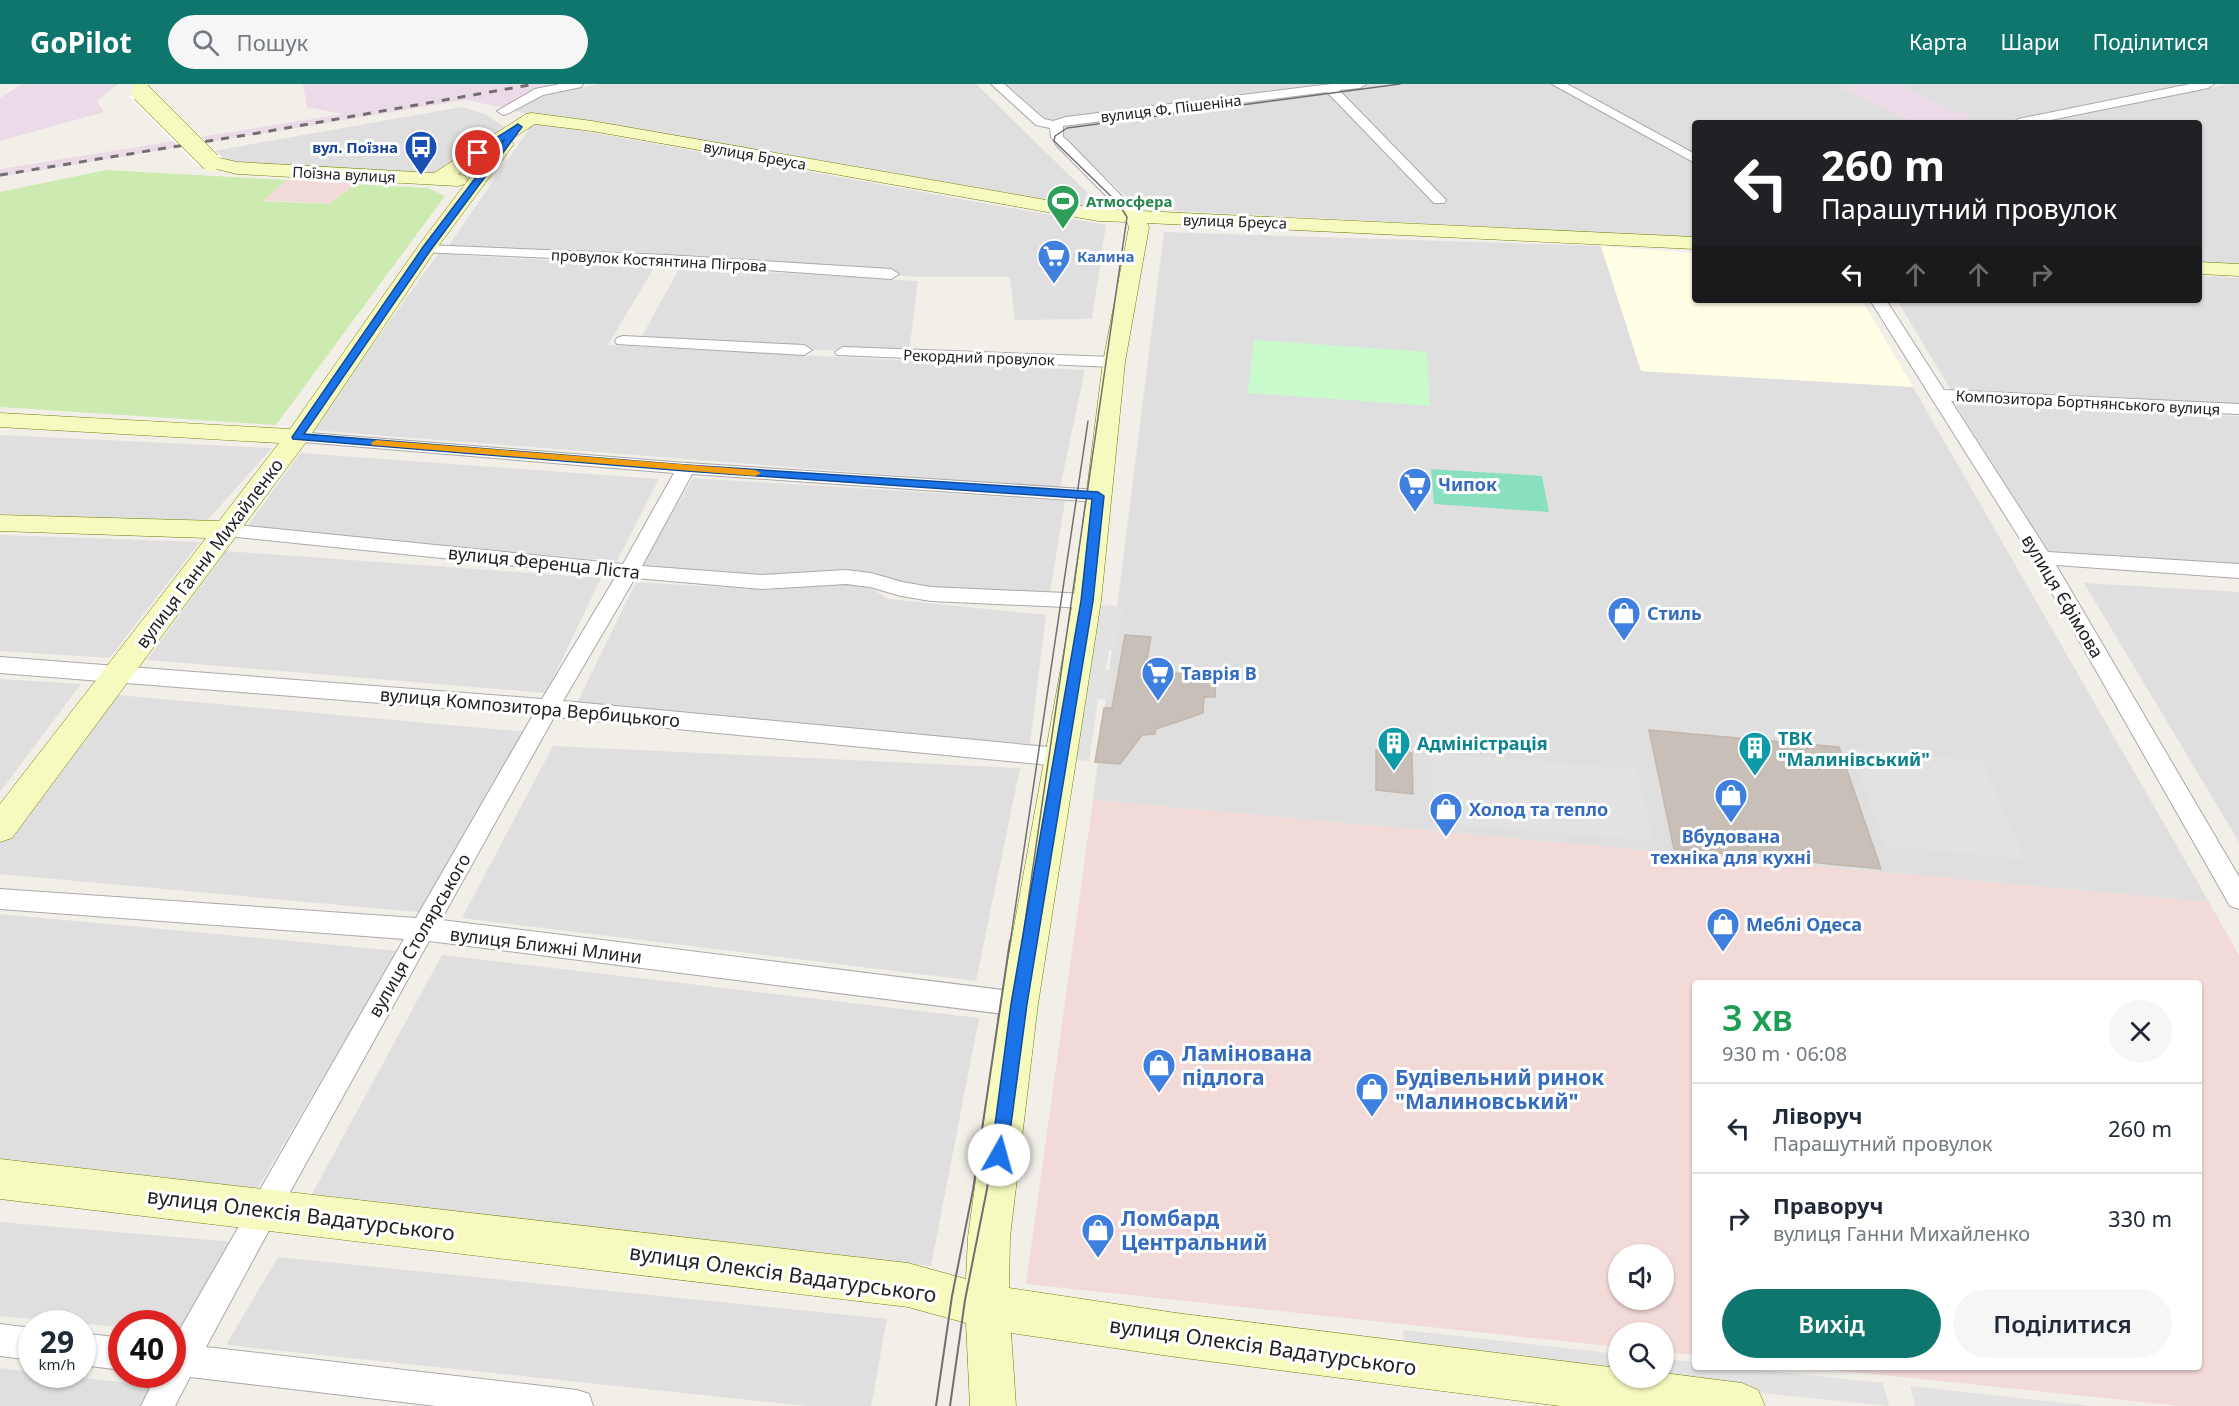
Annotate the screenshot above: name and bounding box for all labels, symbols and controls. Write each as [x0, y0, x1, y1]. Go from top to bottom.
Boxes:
search box [168, 15, 588, 69]
text: GoPilot [30, 23, 132, 61]
icon: search [189, 26, 222, 59]
text: Пошук [237, 27, 308, 57]
text: Карта [1909, 28, 1968, 56]
text: Шари [2001, 28, 2060, 56]
text: Поділитися [2093, 28, 2209, 56]
street label: вулиця Ф. Пішеніна [1099, 89, 1243, 127]
pin [452, 127, 503, 178]
bus stop icon: вул. Поїзна [403, 129, 439, 176]
icon: arrive [461, 136, 494, 169]
street label: вулиця Бреуса [702, 136, 808, 174]
text: 260 m [1821, 136, 1945, 193]
place label: вул. Поїзна [312, 137, 398, 157]
icon: left [1722, 144, 1800, 222]
street label: Поїзна вулиця [292, 161, 396, 187]
sports icon: Атмосфера [1045, 183, 1081, 230]
text: Парашутний провулок [1821, 190, 2117, 227]
place label: Атмосфера [1086, 191, 1172, 211]
street label: вулиця Бреуса [1183, 209, 1287, 233]
supermarket icon: Калина [1036, 238, 1072, 285]
street label: провулок Костянтина Пігрова [551, 244, 767, 276]
place label: Калина [1077, 246, 1134, 266]
icon: left [1836, 258, 1869, 291]
icon: ahead [1899, 258, 1932, 291]
icon: ahead [1962, 258, 1995, 291]
icon: right [2025, 258, 2058, 291]
street label: Рекордний провулок [903, 344, 1055, 370]
street label: Композитора Бортнянського вулиця [1955, 385, 2221, 419]
street label: вулиця Ганни Михайленко [130, 453, 288, 653]
supermarket icon: Чипок [1397, 466, 1433, 513]
place label: Чипок [1438, 472, 1497, 496]
street label: вулиця Єфімова [2017, 530, 2109, 662]
street label: вулиця Ференца Ліста [447, 540, 641, 584]
shop icon: Стиль [1606, 595, 1642, 642]
place label: Стиль [1647, 601, 1702, 625]
supermarket icon: Таврія В [1140, 655, 1176, 702]
place label: Таврія В [1181, 661, 1257, 685]
street label: вулиця Композитора Вербицького [379, 682, 681, 732]
building icon: Адміністрація [1376, 725, 1412, 772]
place label: ТВК "Малинівський" [1778, 726, 1930, 771]
building icon: ТВК "Малинівський" [1737, 730, 1773, 777]
place label: Адміністрація [1417, 731, 1548, 755]
shop icon: Вбудована техніка для кухні [1713, 777, 1749, 824]
shop icon: Холод та тепло [1428, 791, 1464, 838]
place label: Холод та тепло [1469, 797, 1608, 821]
place label: Вбудована техніка для кухні [1651, 824, 1811, 869]
street label: вулиця Столярського [362, 849, 476, 1021]
shop icon: Меблі Одеса [1705, 906, 1741, 953]
place label: Меблі Одеса [1746, 912, 1862, 936]
street label: вулиця Ближні Млини [449, 921, 643, 969]
text: 3 хв [1722, 993, 1793, 1042]
button: close [2109, 1000, 2172, 1063]
place label: Ламінована підлога [1182, 1039, 1312, 1091]
text: 930 m · 06:08 [1722, 1040, 1847, 1067]
shop icon: Ламінована підлога [1141, 1047, 1177, 1094]
place label: Будівельний ринок "Малиновський" [1395, 1063, 1604, 1115]
shop icon: Будівельний ринок "Малиновський" [1354, 1071, 1390, 1118]
text: Ліворуч [1773, 1100, 1863, 1130]
icon: left [1722, 1112, 1755, 1145]
text: 260 m [2108, 1113, 2172, 1143]
position arrow [967, 1123, 1031, 1187]
text: Парашутний провулок [1773, 1130, 1992, 1157]
street label: вулиця Олексія Вадатурського [145, 1181, 457, 1247]
text: Праворуч [1773, 1190, 1884, 1220]
icon: right [1722, 1202, 1755, 1235]
text: 330 m [2108, 1203, 2172, 1233]
place label: Ломбард Центральний [1121, 1204, 1267, 1256]
shop icon: Ломбард Центральний [1080, 1212, 1116, 1259]
text: вулиця Ганни Михайленко [1773, 1220, 2030, 1247]
street label: вулиця Олексія Вадатурського [628, 1238, 938, 1308]
map controls [1608, 1244, 1674, 1388]
button: sound [1608, 1244, 1674, 1310]
button: Вихід [1722, 1289, 1941, 1358]
button: Поділитися [1953, 1289, 2172, 1358]
speed limit sign: 40 [108, 1310, 186, 1388]
street label: вулиця Олексія Вадатурського [1108, 1311, 1418, 1381]
text: 29 [40, 1321, 74, 1362]
button: search [1608, 1322, 1674, 1388]
text: km/h [39, 1354, 75, 1374]

